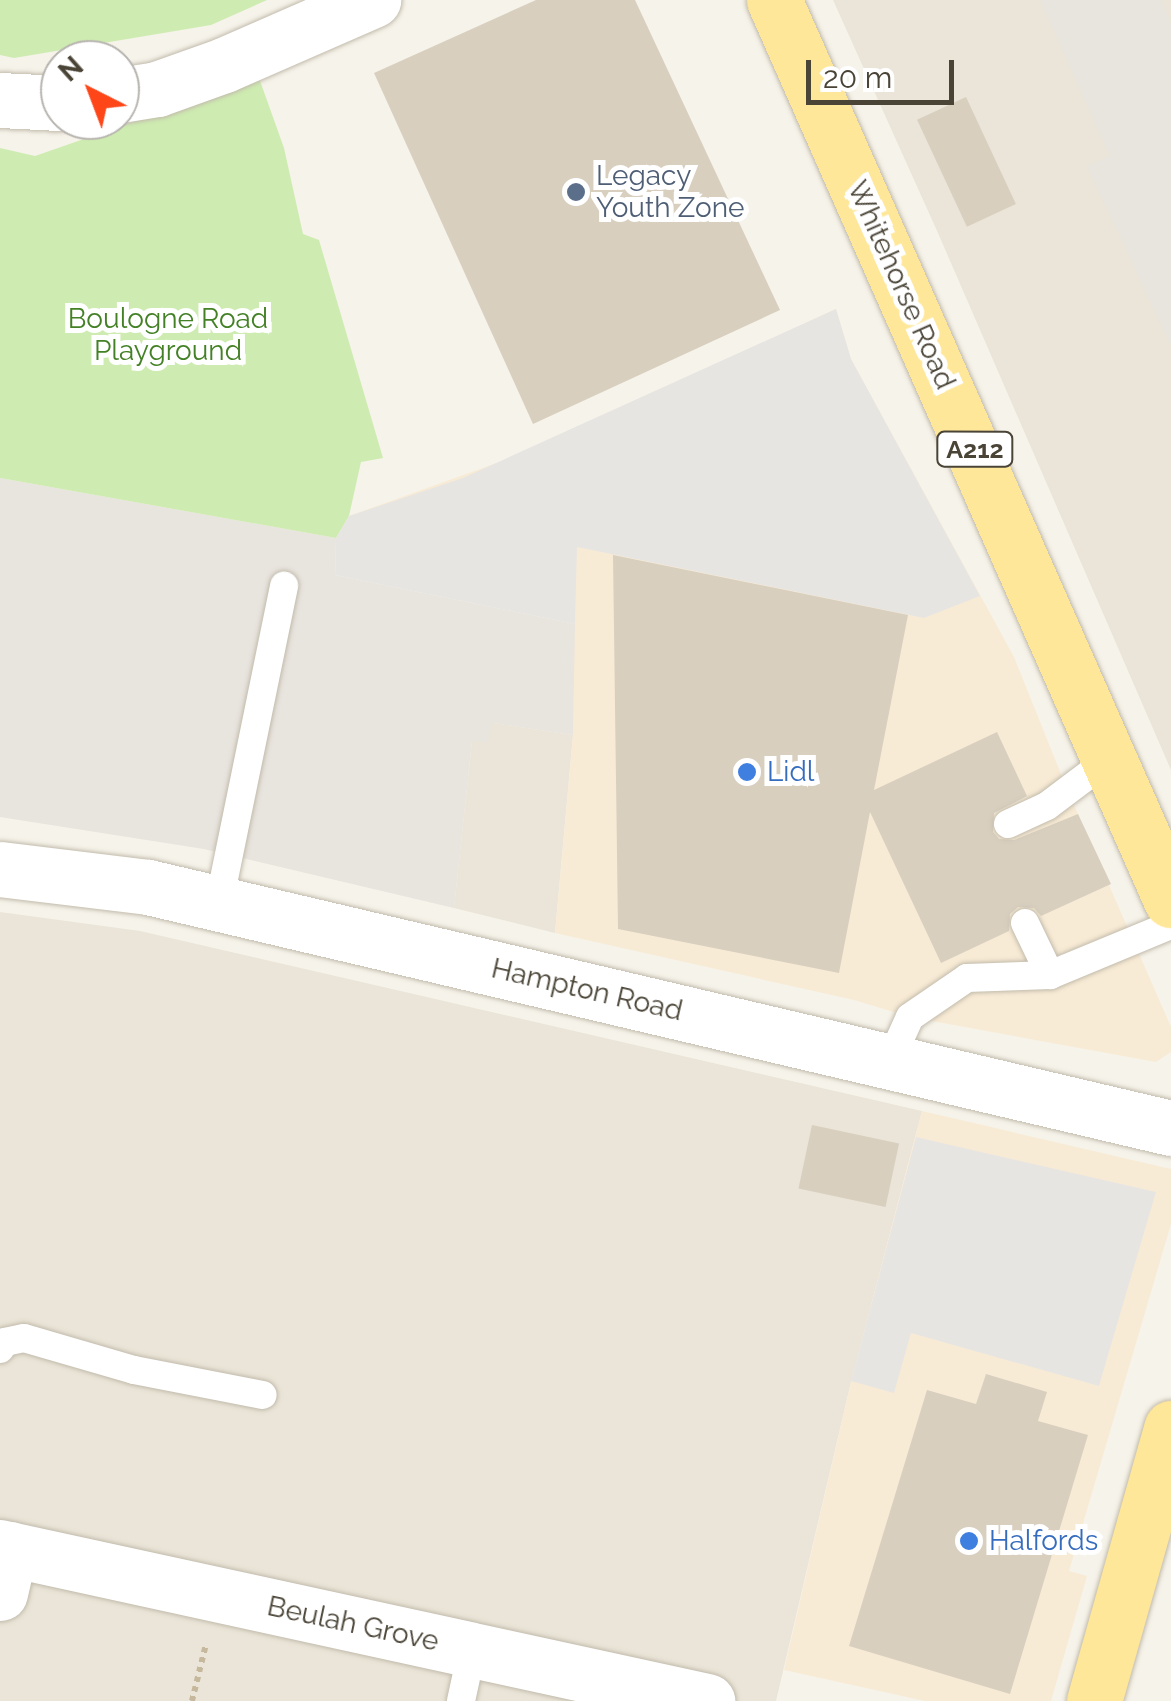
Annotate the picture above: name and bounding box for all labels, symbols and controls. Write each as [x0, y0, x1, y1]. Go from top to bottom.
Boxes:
north arrow [40, 40, 140, 140]
scale bar [811, 40, 958, 102]
text: N [52, 49, 90, 88]
text: 20 m [823, 60, 892, 95]
place label: Legacy Youth Zone [596, 159, 744, 225]
street label: Whitehorse Road [840, 176, 962, 394]
marker: Legacy Youth Zone [565, 181, 587, 203]
park label: Boulogne Road Playground [68, 302, 268, 368]
road number: A212 [935, 429, 1015, 469]
place label: Lidl [767, 755, 814, 789]
marker: Lidl [736, 761, 758, 783]
street label: Hampton Road [488, 952, 686, 1028]
place label: Halfords [989, 1524, 1098, 1558]
marker: Halfords [958, 1530, 980, 1552]
street label: Beulah Grove [264, 1589, 442, 1659]

